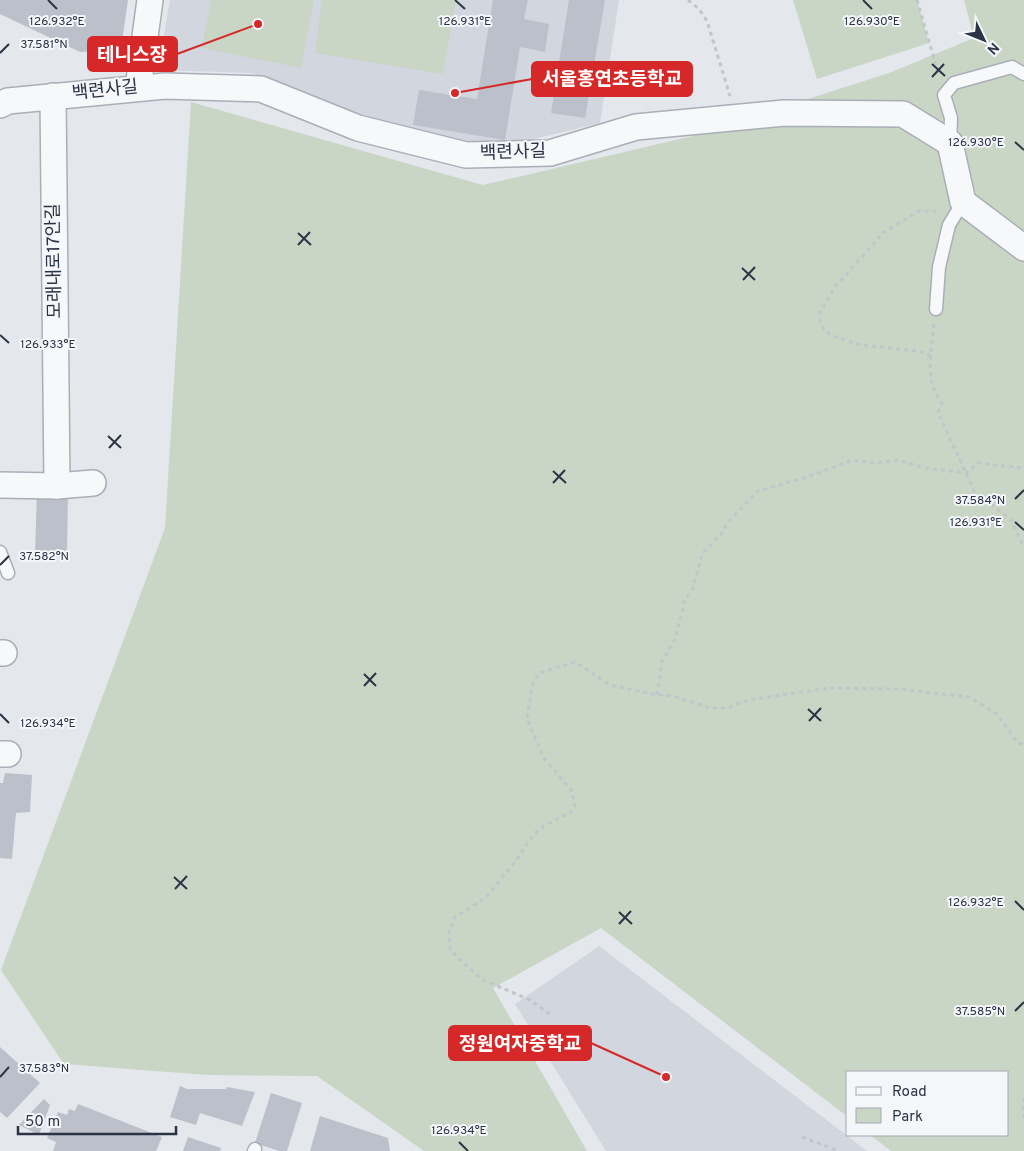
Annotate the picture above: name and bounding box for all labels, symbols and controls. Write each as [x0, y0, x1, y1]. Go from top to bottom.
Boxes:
text: 126.932°E [29, 14, 85, 30]
text: 126.931°E [439, 14, 491, 30]
text: 126.930°E [844, 14, 900, 30]
north arrow [959, 15, 1009, 65]
text: 37.581°N [20, 37, 68, 53]
callout: 테니스장 [88, 37, 177, 71]
text: N [983, 38, 1002, 57]
text: 테니스장 [97, 44, 167, 68]
callout: 서울홍연초등학교 [532, 62, 692, 96]
text: 서울홍연초등학교 [542, 68, 682, 92]
street label: 백련사길 [71, 76, 139, 106]
text: 126.930°E [948, 135, 1004, 151]
street label: 백련사길 [479, 140, 547, 166]
street label: 모래내로17안길 [42, 203, 68, 319]
text: 126.933°E [20, 337, 76, 353]
text: 37.584°N [955, 493, 1005, 509]
text: 126.931°E [950, 515, 1002, 531]
text: 37.582°N [19, 549, 69, 565]
text: 126.934°E [20, 716, 76, 732]
text: 126.932°E [948, 895, 1004, 911]
text: 37.585°N [955, 1004, 1005, 1020]
callout: 정원여자중학교 [449, 1026, 591, 1060]
text: 정원여자중학교 [459, 1033, 581, 1057]
text: 37.583°N [19, 1061, 69, 1077]
legend [846, 1071, 1009, 1136]
text: Road [892, 1083, 927, 1102]
scale bar [18, 1104, 175, 1136]
text: Park [892, 1108, 923, 1127]
text: 50 m [25, 1113, 60, 1132]
text: 126.934°E [431, 1123, 487, 1139]

